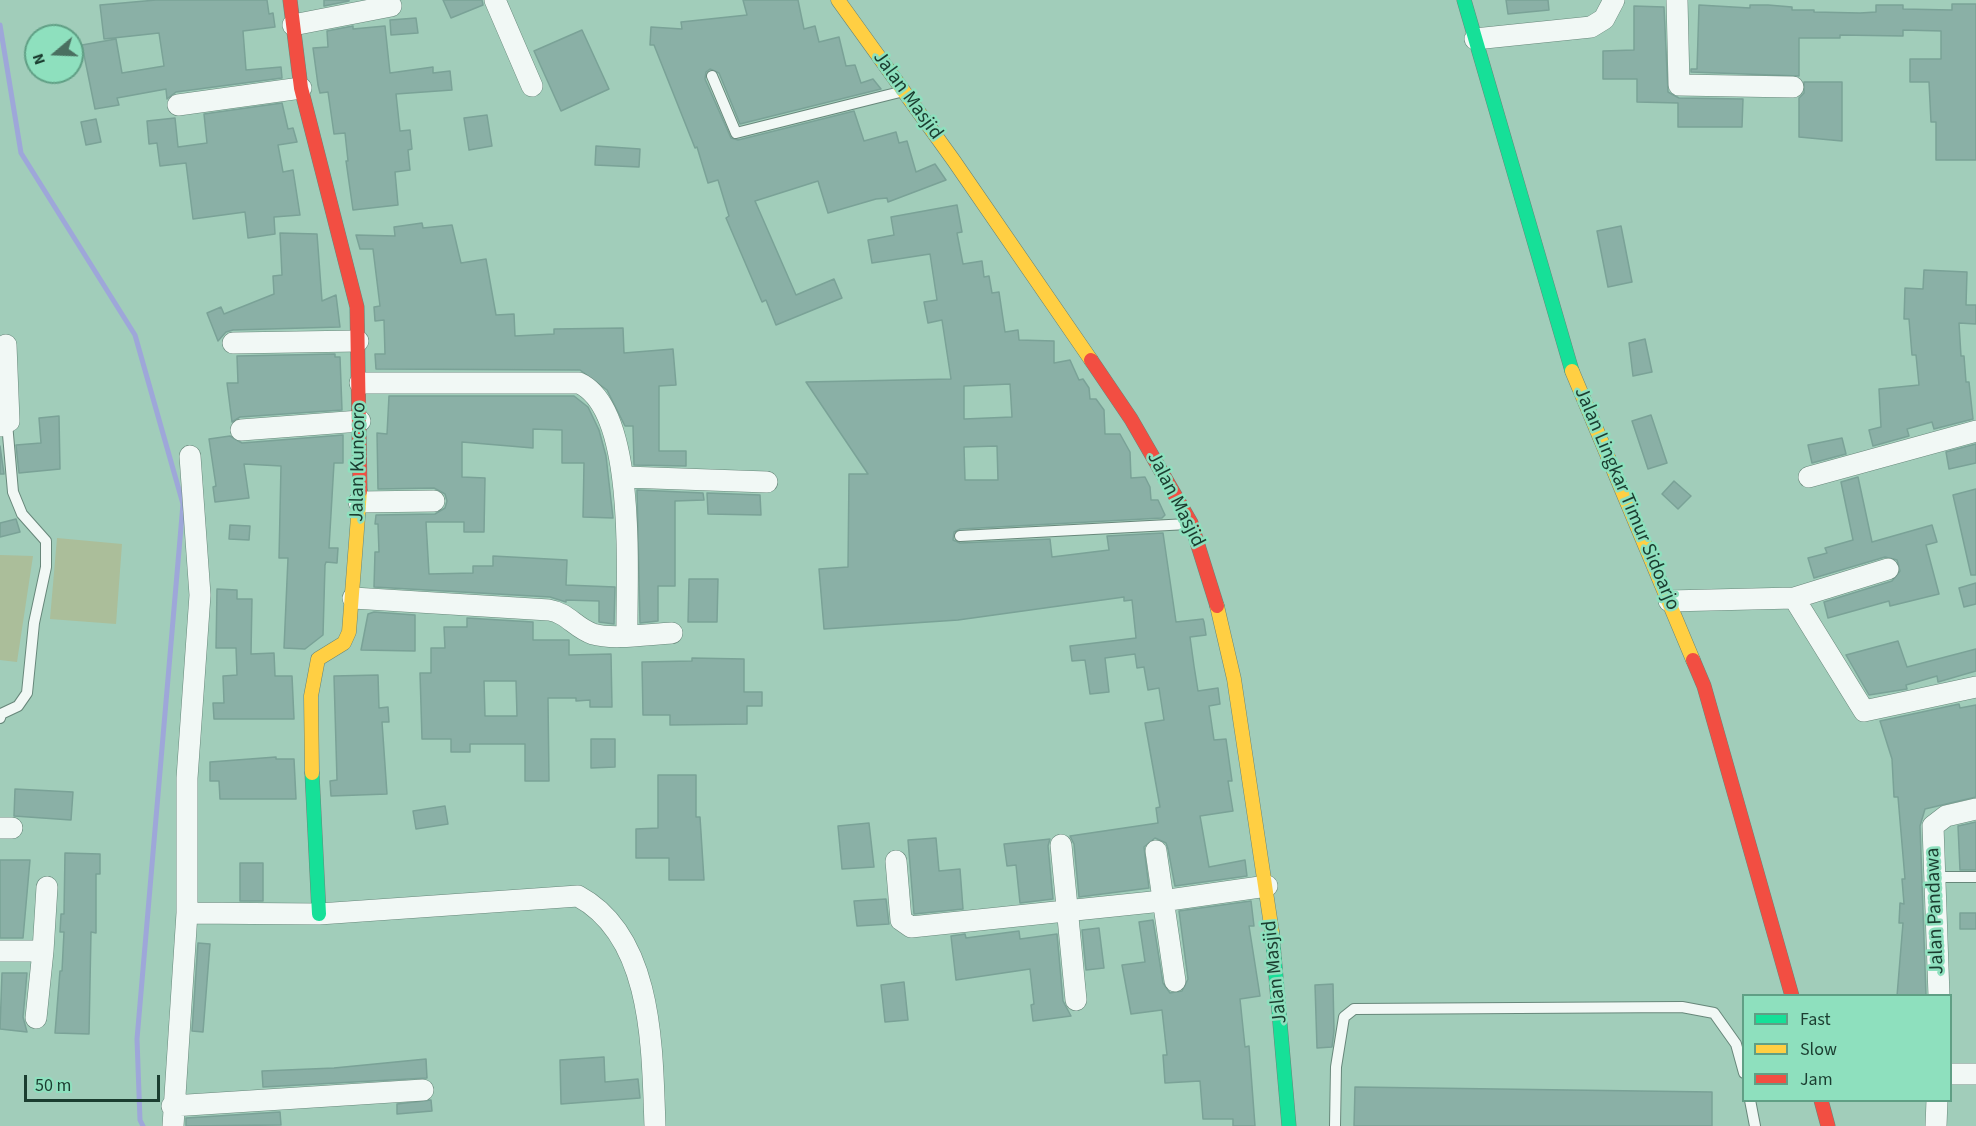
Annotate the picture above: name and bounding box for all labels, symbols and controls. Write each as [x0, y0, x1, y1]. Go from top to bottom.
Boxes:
north arrow [24, 24, 84, 84]
street label: Jalan Masjid [867, 47, 947, 145]
text: N [27, 51, 51, 68]
street label: Jalan Lingkar Timur Sidoarjo [1568, 384, 1684, 614]
street label: Jalan Kuncoro [346, 402, 372, 522]
street label: Jalan Masjid [1141, 448, 1209, 552]
street label: Jalan Pandawa [1922, 847, 1950, 975]
street label: Jalan Masjid [1259, 919, 1293, 1025]
legend [1742, 994, 1952, 1102]
text: Fast [1800, 1007, 1831, 1032]
text: Slow [1800, 1037, 1837, 1062]
scale bar [27, 1063, 164, 1101]
text: Jam [1800, 1067, 1833, 1092]
text: 50 m [35, 1073, 71, 1098]

